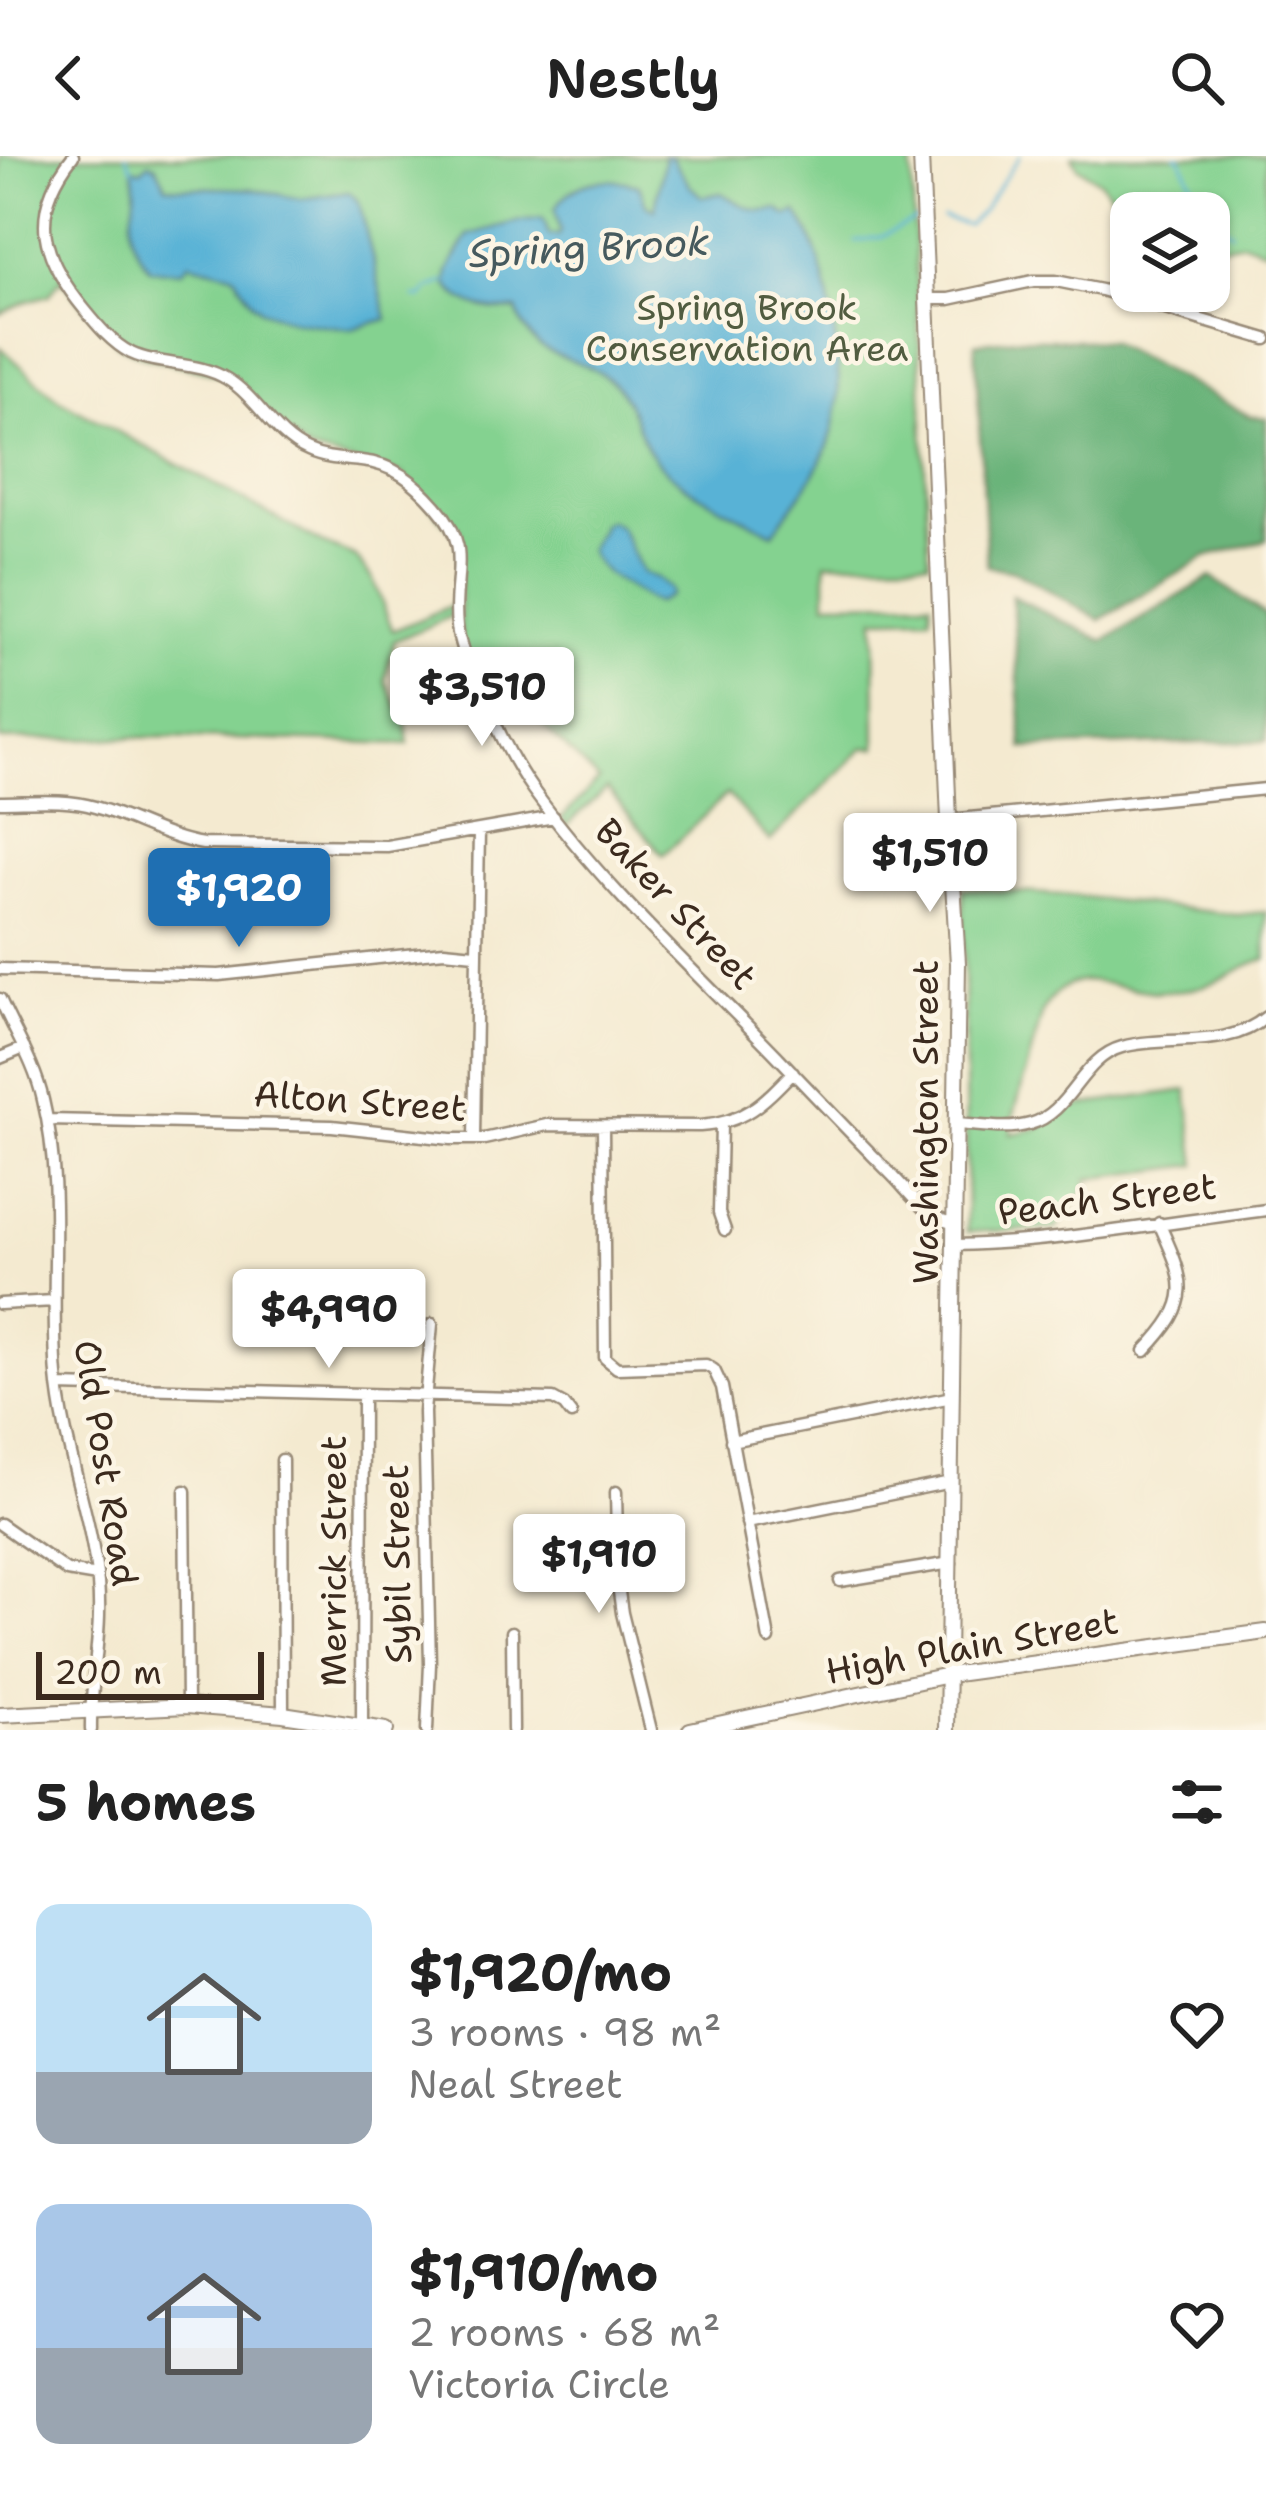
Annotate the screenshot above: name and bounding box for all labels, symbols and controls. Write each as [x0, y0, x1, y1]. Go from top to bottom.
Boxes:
text: Nestly [546, 42, 720, 114]
icon: back [36, 45, 102, 111]
icon: search [1164, 45, 1230, 111]
map controls [1110, 192, 1230, 312]
button: layers [1110, 192, 1230, 312]
water label: Spring Brook [467, 215, 711, 279]
park label: Spring Brook Conservation Area [586, 283, 908, 373]
pin: $3,510 [384, 647, 580, 749]
text: $3,510 [417, 660, 547, 712]
street label: Baker Street [584, 808, 768, 1000]
pin: $1,510 [832, 813, 1028, 915]
text: $1,510 [871, 826, 989, 878]
pin: $1,920 [141, 848, 337, 950]
text: $1,920 [175, 861, 303, 913]
street label: Washington Street [901, 960, 950, 1284]
street label: Alton Street [252, 1069, 468, 1133]
street label: Peach Street [995, 1161, 1219, 1237]
pin: $4,990 [231, 1269, 427, 1371]
text: $4,990 [260, 1282, 398, 1334]
street label: Old Post Road [62, 1336, 150, 1590]
street label: Merrick Street [309, 1435, 358, 1687]
street label: Sybil Street [371, 1464, 423, 1664]
pin: $1,910 [501, 1514, 697, 1616]
text: $1,910 [540, 1527, 658, 1579]
street label: High Plain Street [822, 1596, 1122, 1696]
scale bar [36, 1646, 264, 1699]
text: 200 m [54, 1650, 162, 1695]
text: 5 homes [36, 1768, 256, 1836]
icon: filters [1164, 1769, 1230, 1835]
text: $1,920/mo [408, 1938, 672, 2006]
icon: home [132, 1952, 276, 2096]
icon: heart [1164, 1991, 1230, 2057]
text: 3 rooms · 98 m² [408, 2006, 721, 2058]
text: Neal Street [408, 2058, 623, 2110]
text: $1,910/mo [408, 2238, 659, 2306]
icon: home [132, 2252, 276, 2396]
icon: heart [1164, 2291, 1230, 2357]
text: 2 rooms · 68 m² [408, 2306, 720, 2358]
text: Victoria Circle [408, 2358, 670, 2410]

